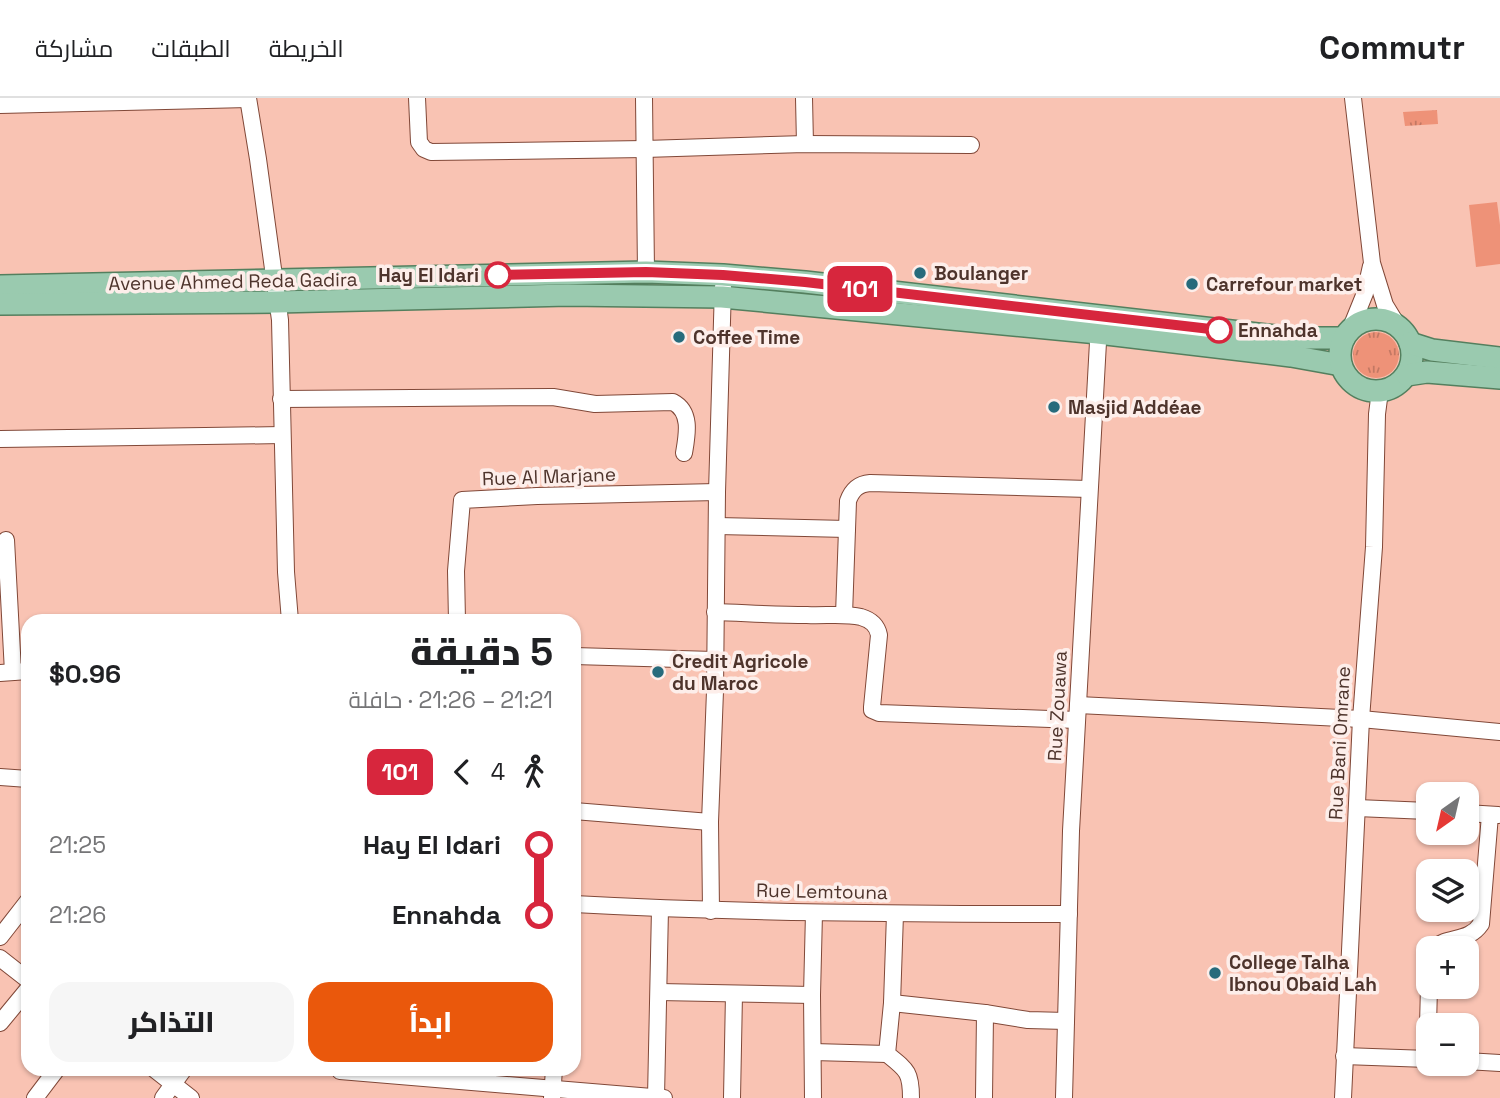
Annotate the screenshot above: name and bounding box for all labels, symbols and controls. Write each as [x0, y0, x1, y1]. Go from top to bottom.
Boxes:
text: Commutr [1319, 27, 1465, 69]
text: مشاركة [35, 33, 113, 64]
text: الطبقات [151, 33, 231, 64]
text: الخريطة [269, 33, 344, 64]
place label: Boulanger [934, 261, 1028, 286]
marker: Hay El Idari [485, 262, 511, 288]
place label: Hay El Idari [378, 263, 479, 288]
marker: Boulanger [912, 265, 928, 281]
line badge: 101 [820, 266, 900, 312]
street label: Avenue Ahmed Reda Gadira [108, 267, 358, 296]
place label: Carrefour market [1206, 272, 1362, 297]
text: 101 [841, 273, 879, 304]
marker: Carrefour market [1184, 276, 1200, 292]
marker: Ennahda [1206, 317, 1232, 343]
place label: Ennahda [1238, 318, 1318, 343]
place label: Coffee Time [693, 325, 800, 350]
marker: Coffee Time [671, 329, 687, 345]
place label: Masjid Addéae [1068, 395, 1202, 420]
marker: Masjid Addéae [1046, 399, 1062, 415]
street label: Rue Al Marjane [482, 462, 616, 491]
text: 5 دقيقة [410, 628, 553, 676]
place label: Credit Agricole du Maroc [672, 649, 808, 696]
street label: Rue Zouawa [1042, 650, 1073, 762]
text: $0.96 [49, 657, 121, 691]
marker: Credit Agricole du Maroc [650, 664, 666, 680]
street label: Rue Bani Omrane [1323, 665, 1356, 821]
text: 21:21 – 21:26 · حافلة [348, 685, 553, 715]
icon: back [443, 753, 481, 791]
icon: walk [515, 753, 553, 791]
text: 101 [381, 756, 419, 787]
text: 4 [491, 757, 505, 787]
north arrow [1416, 782, 1479, 845]
map controls [1416, 782, 1479, 1076]
text: Hay El Idari [363, 828, 501, 862]
text: 21:25 [49, 830, 106, 860]
button: layers [1416, 859, 1479, 922]
street label: Rue Lemtouna [756, 878, 888, 905]
text: Ennahda [392, 898, 501, 932]
text: 21:26 [49, 900, 106, 930]
button: + [1416, 936, 1479, 999]
place label: College Talha Ibnou Obaid Lah [1229, 950, 1377, 997]
marker: College Talha Ibnou Obaid Lah [1207, 965, 1223, 981]
button: التذاكر [49, 982, 294, 1062]
button: ابدأ [308, 982, 553, 1062]
button: − [1416, 1013, 1479, 1076]

